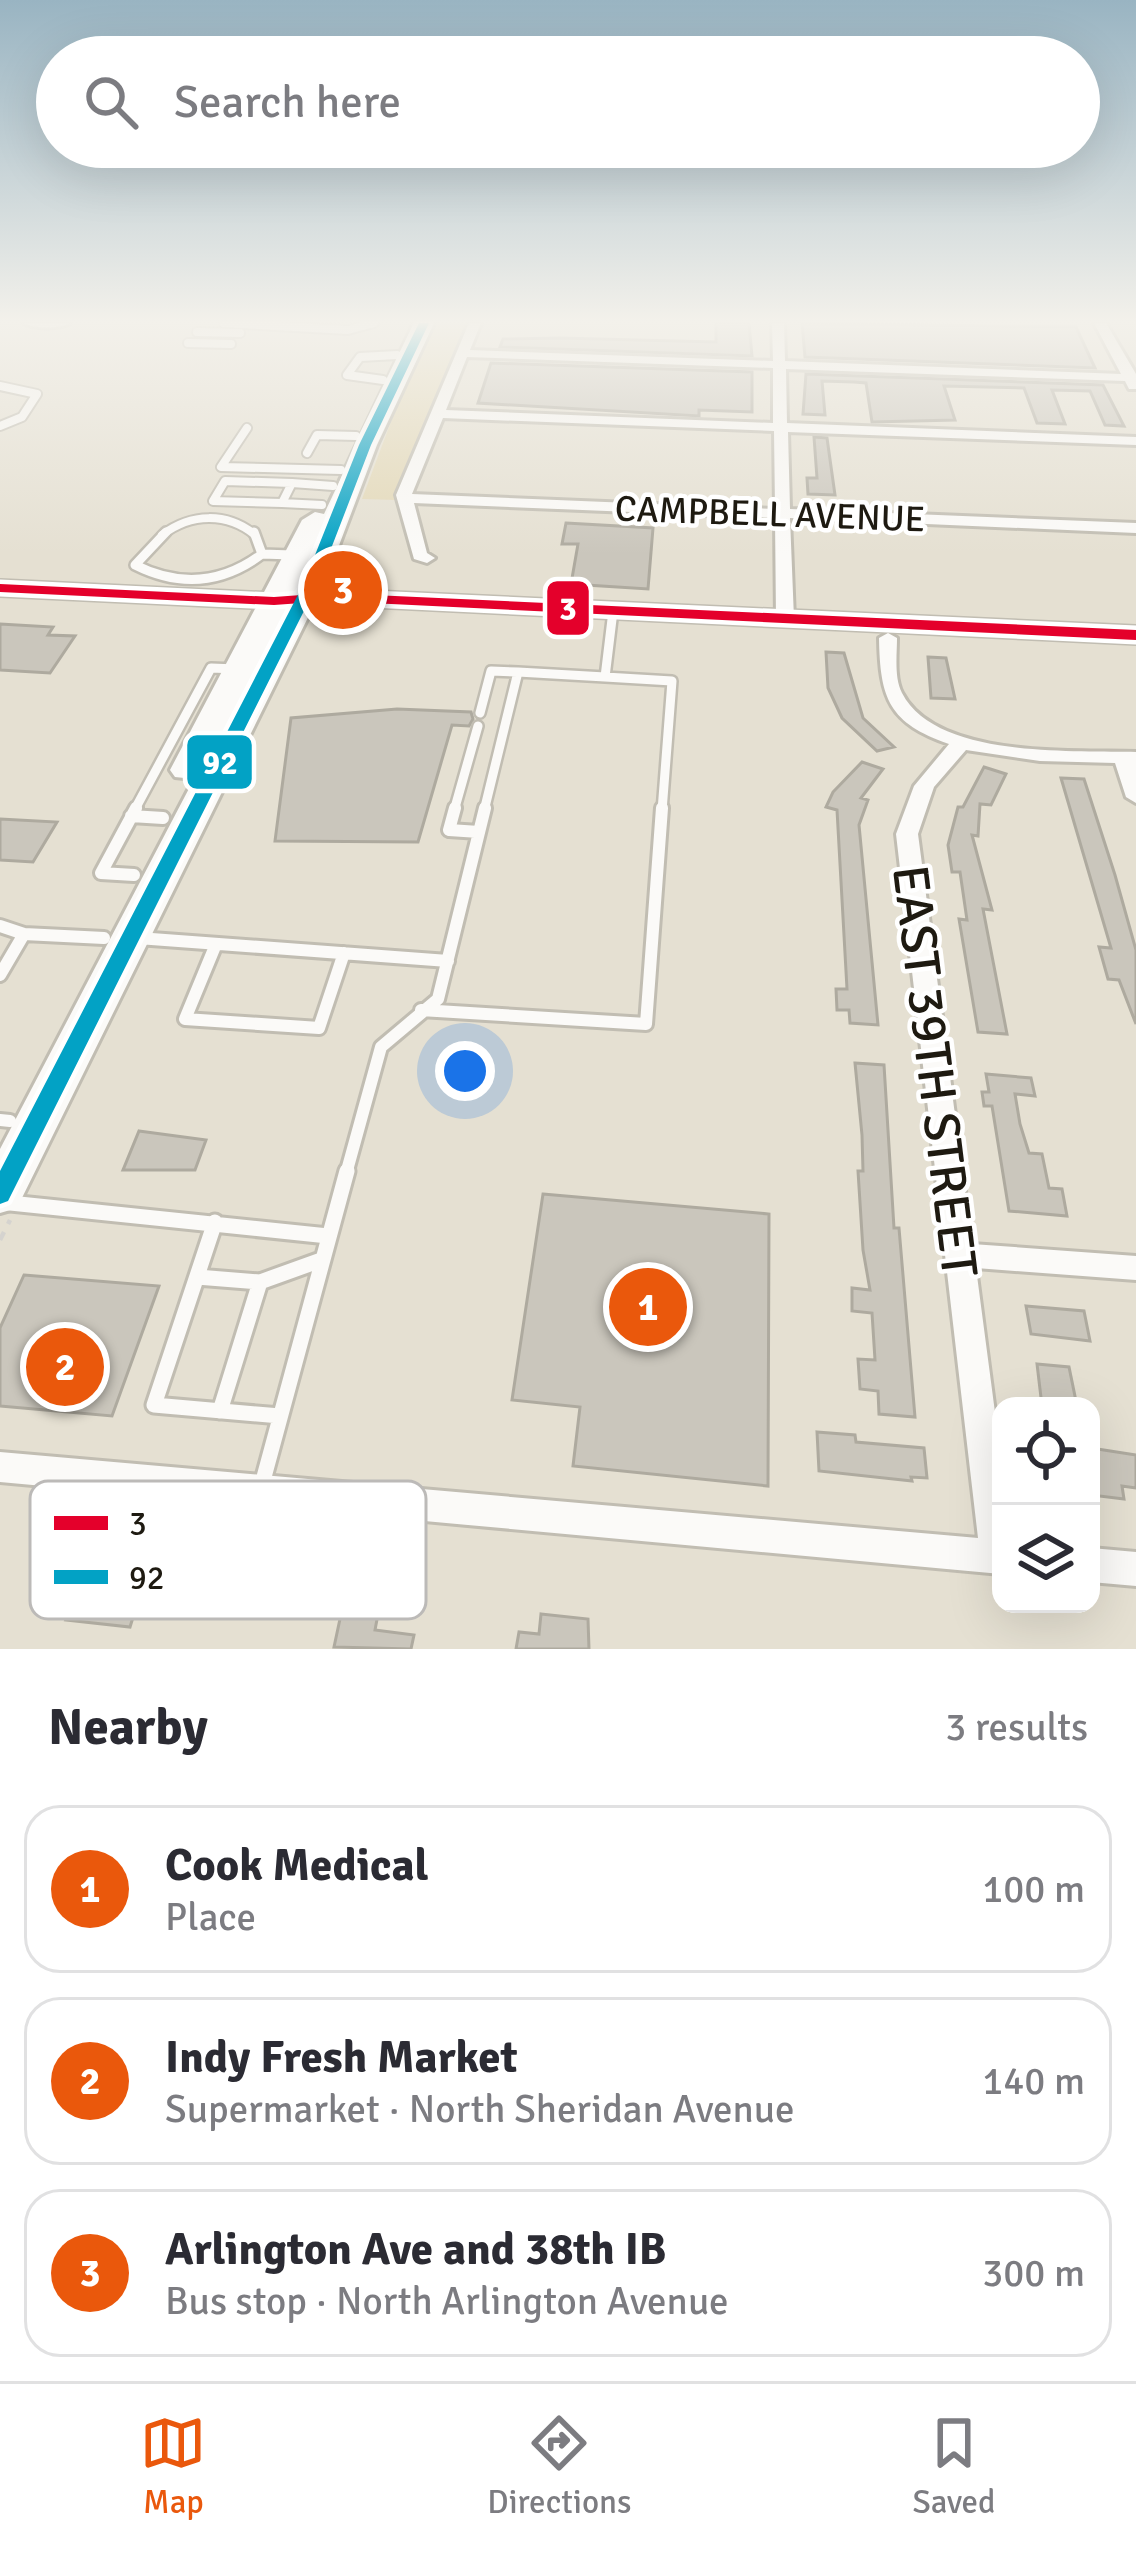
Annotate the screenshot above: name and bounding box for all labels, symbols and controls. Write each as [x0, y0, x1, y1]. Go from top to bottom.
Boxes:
search box [36, 36, 1100, 168]
icon: search [78, 69, 144, 135]
text: Search here [174, 75, 401, 130]
street label: CAMPBELL AVENUE [614, 487, 926, 542]
pin: 3 [304, 545, 382, 635]
line badge: 3 [545, 579, 591, 637]
text: 3 [559, 589, 577, 630]
line badge: 92 [185, 733, 254, 791]
text: 92 [202, 743, 238, 784]
street label: EAST 39TH STREET [878, 862, 991, 1281]
your location [435, 1041, 495, 1101]
pin: 1 [609, 1262, 687, 1352]
pin: 2 [26, 1322, 104, 1412]
map controls [992, 1397, 1100, 1613]
button: locate [992, 1397, 1100, 1505]
legend [30, 1481, 426, 1619]
text: 3 [129, 1504, 147, 1545]
button: layers [992, 1505, 1100, 1613]
text: 92 [129, 1558, 165, 1599]
text: Nearby [48, 1696, 208, 1759]
text: 3 results [945, 1703, 1088, 1751]
text: Cook Medical [165, 1838, 429, 1893]
text: 1 [79, 1865, 101, 1913]
text: 100 m [982, 1865, 1085, 1913]
text: Place [165, 1893, 256, 1941]
text: Indy Fresh Market [165, 2030, 518, 2085]
text: 2 [79, 2057, 101, 2105]
text: 140 m [982, 2057, 1085, 2105]
text: Supermarket · North Sheridan Avenue [165, 2085, 794, 2133]
text: Arlington Ave and 38th IB [165, 2222, 667, 2277]
text: 3 [79, 2249, 101, 2297]
text: 300 m [982, 2249, 1085, 2297]
text: Bus stop · North Arlington Avenue [165, 2277, 729, 2325]
tab: Map [140, 2410, 206, 2523]
tab: Directions [487, 2410, 632, 2523]
tab: Saved [912, 2410, 996, 2523]

